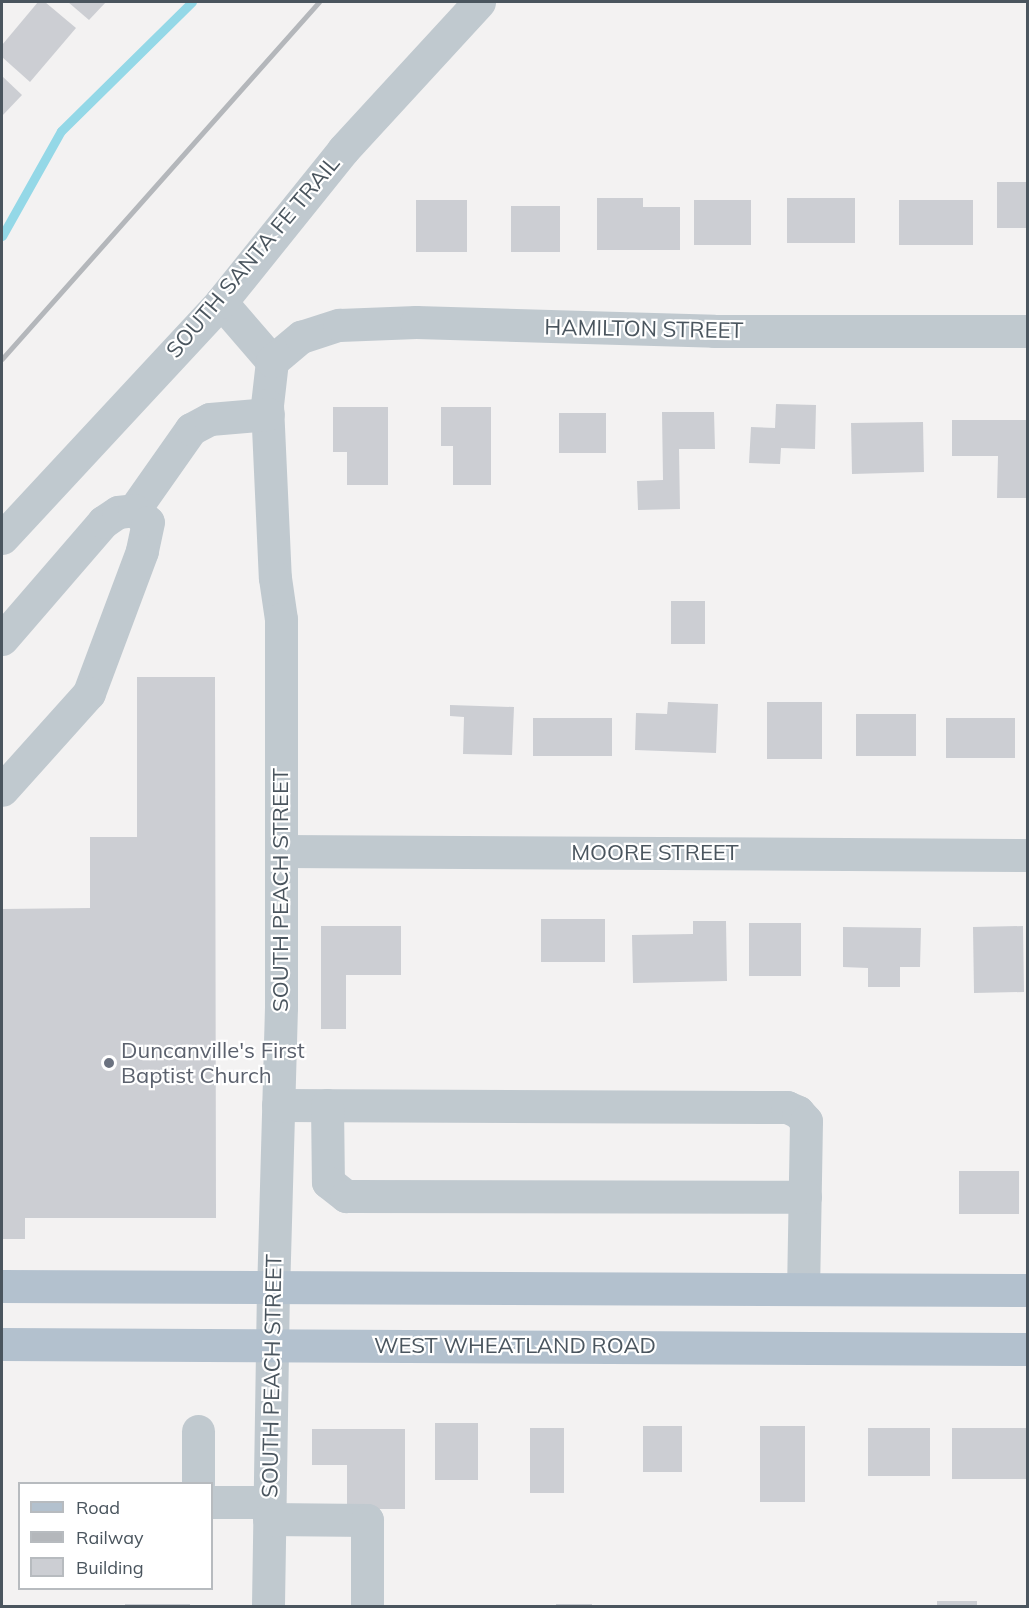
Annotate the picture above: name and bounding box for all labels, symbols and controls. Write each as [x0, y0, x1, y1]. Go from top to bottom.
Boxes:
street label: SOUTH SANTA FE TRAIL [161, 151, 345, 363]
street label: HAMILTON STREET [544, 314, 744, 344]
street label: SOUTH PEACH STREET [268, 768, 294, 1012]
street label: MOORE STREET [571, 840, 739, 866]
place label: Duncanville's First Baptist Church [121, 1037, 305, 1088]
marker: Duncanville's First Baptist Church [102, 1056, 116, 1070]
street label: SOUTH PEACH STREET [257, 1254, 287, 1498]
street label: WEST WHEATLAND ROAD [374, 1333, 656, 1359]
legend [18, 1482, 213, 1590]
text: Road [76, 1496, 120, 1519]
text: Railway [76, 1526, 144, 1549]
text: Building [76, 1556, 144, 1579]

